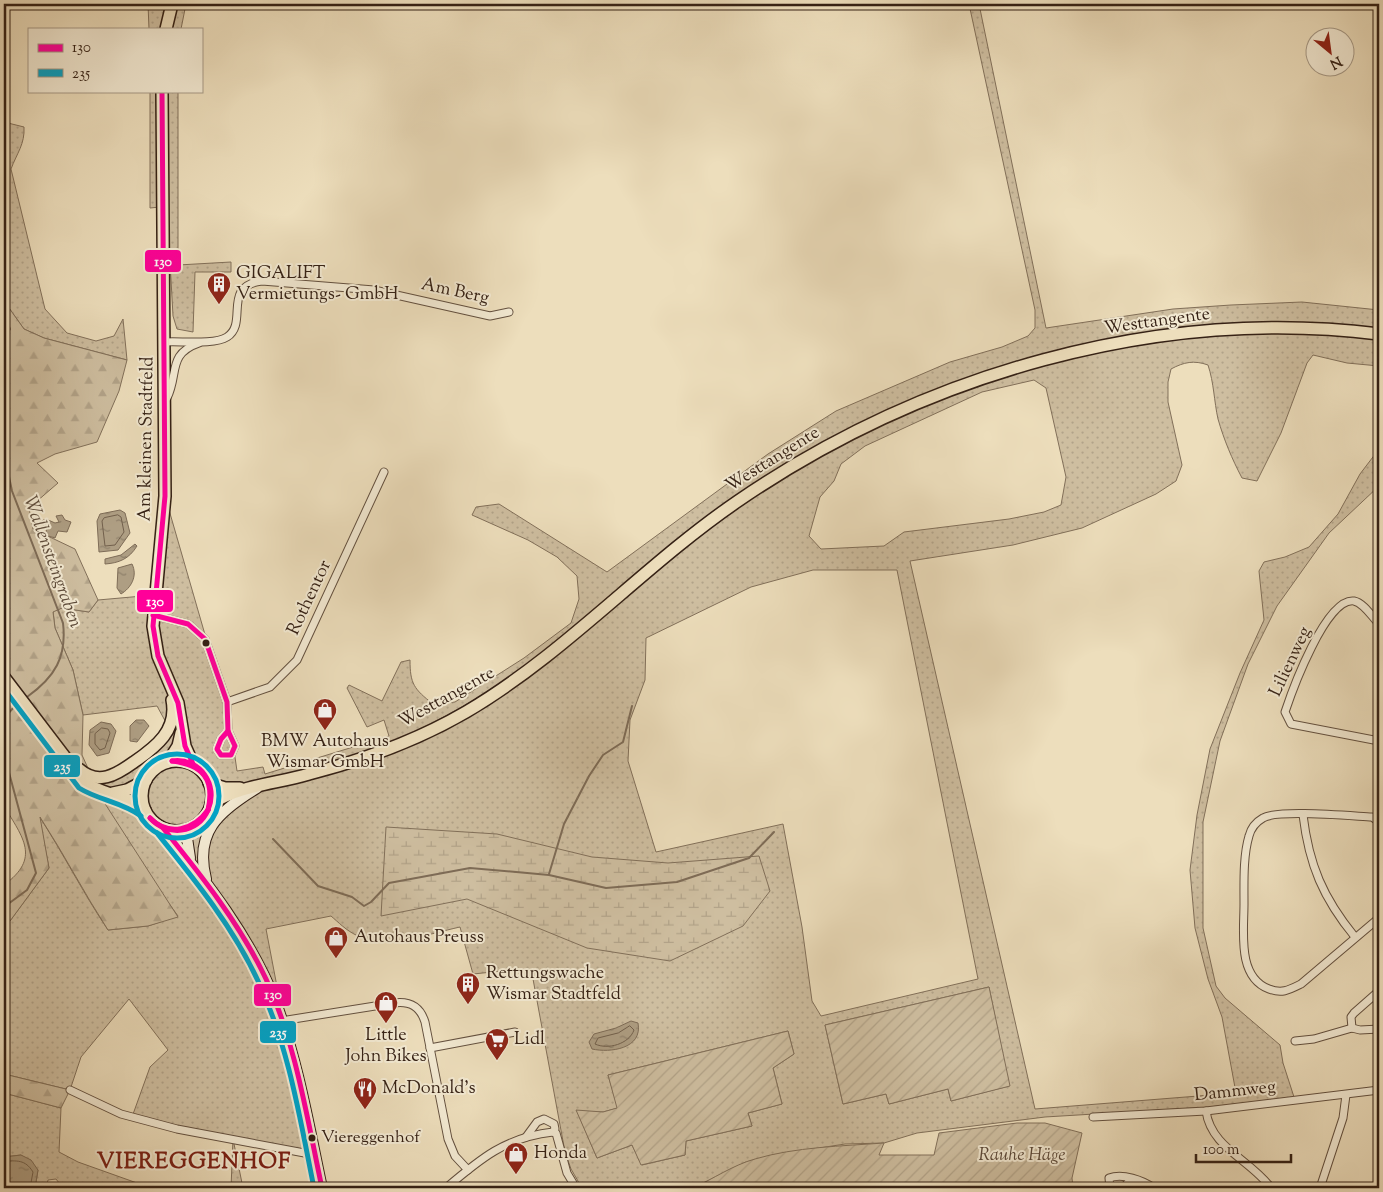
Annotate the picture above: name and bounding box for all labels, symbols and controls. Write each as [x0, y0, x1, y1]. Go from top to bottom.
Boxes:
legend [28, 28, 202, 92]
north arrow [1306, 28, 1356, 78]
text: 130 [72, 38, 91, 59]
text: N [1326, 50, 1345, 73]
text: 235 [72, 64, 90, 85]
line badge: 130 [144, 249, 182, 273]
text: 130 [154, 253, 172, 273]
place label: GIGALIFT Vermietungs- GmbH [236, 261, 398, 308]
building icon: GIGALIFT Vermietungs- GmbH [206, 271, 232, 305]
street label: Am Berg [419, 272, 491, 312]
street label: Westtangente [1102, 302, 1212, 342]
street label: Am kleinen Stadtfeld [133, 356, 161, 522]
street label: Westtangente [721, 421, 825, 499]
water label: Wallensteingraben [16, 492, 88, 632]
street label: Rothentor [281, 556, 339, 640]
line badge: 130 [136, 589, 174, 613]
text: 130 [146, 593, 164, 613]
street label: Lilienweg [1263, 622, 1319, 701]
unlabelled marker [201, 638, 211, 648]
street label: Westtangente [394, 661, 500, 735]
shop icon: BMW Autohaus Wismar GmbH [312, 697, 338, 731]
place label: BMW Autohaus Wismar GmbH [261, 729, 389, 776]
line badge: 235 [43, 754, 81, 778]
text: 235 [54, 758, 71, 778]
shop icon: Autohaus Preuss [323, 925, 349, 959]
place label: Autohaus Preuss [354, 925, 484, 951]
place label: Rettungswache Wismar Stadtfeld [486, 961, 621, 1008]
building icon: Rettungswache Wismar Stadtfeld [455, 971, 481, 1005]
line badge: 130 [253, 983, 292, 1007]
text: 130 [264, 986, 282, 1006]
shop icon: Little John Bikes [373, 990, 399, 1024]
line badge: 235 [259, 1020, 297, 1044]
place label: Little John Bikes [344, 1023, 427, 1070]
text: 235 [270, 1024, 287, 1044]
supermarket icon: Lidl [484, 1027, 510, 1061]
place label: Lidl [514, 1027, 545, 1053]
street label: Dammweg [1193, 1075, 1277, 1109]
restaurant icon: McDonald's [352, 1076, 378, 1110]
place label: McDonald's [382, 1076, 476, 1102]
place label: Viereggenhof [321, 1126, 421, 1150]
scale bar [1196, 1132, 1290, 1164]
marker: Viereggenhof [307, 1133, 317, 1143]
text: 100 m [1203, 1140, 1240, 1161]
shop icon: Honda [503, 1141, 529, 1175]
place label: Honda [534, 1141, 587, 1167]
park label: Rauhe Häge [978, 1143, 1066, 1169]
district label: VIEREGGENHOF [97, 1147, 291, 1179]

